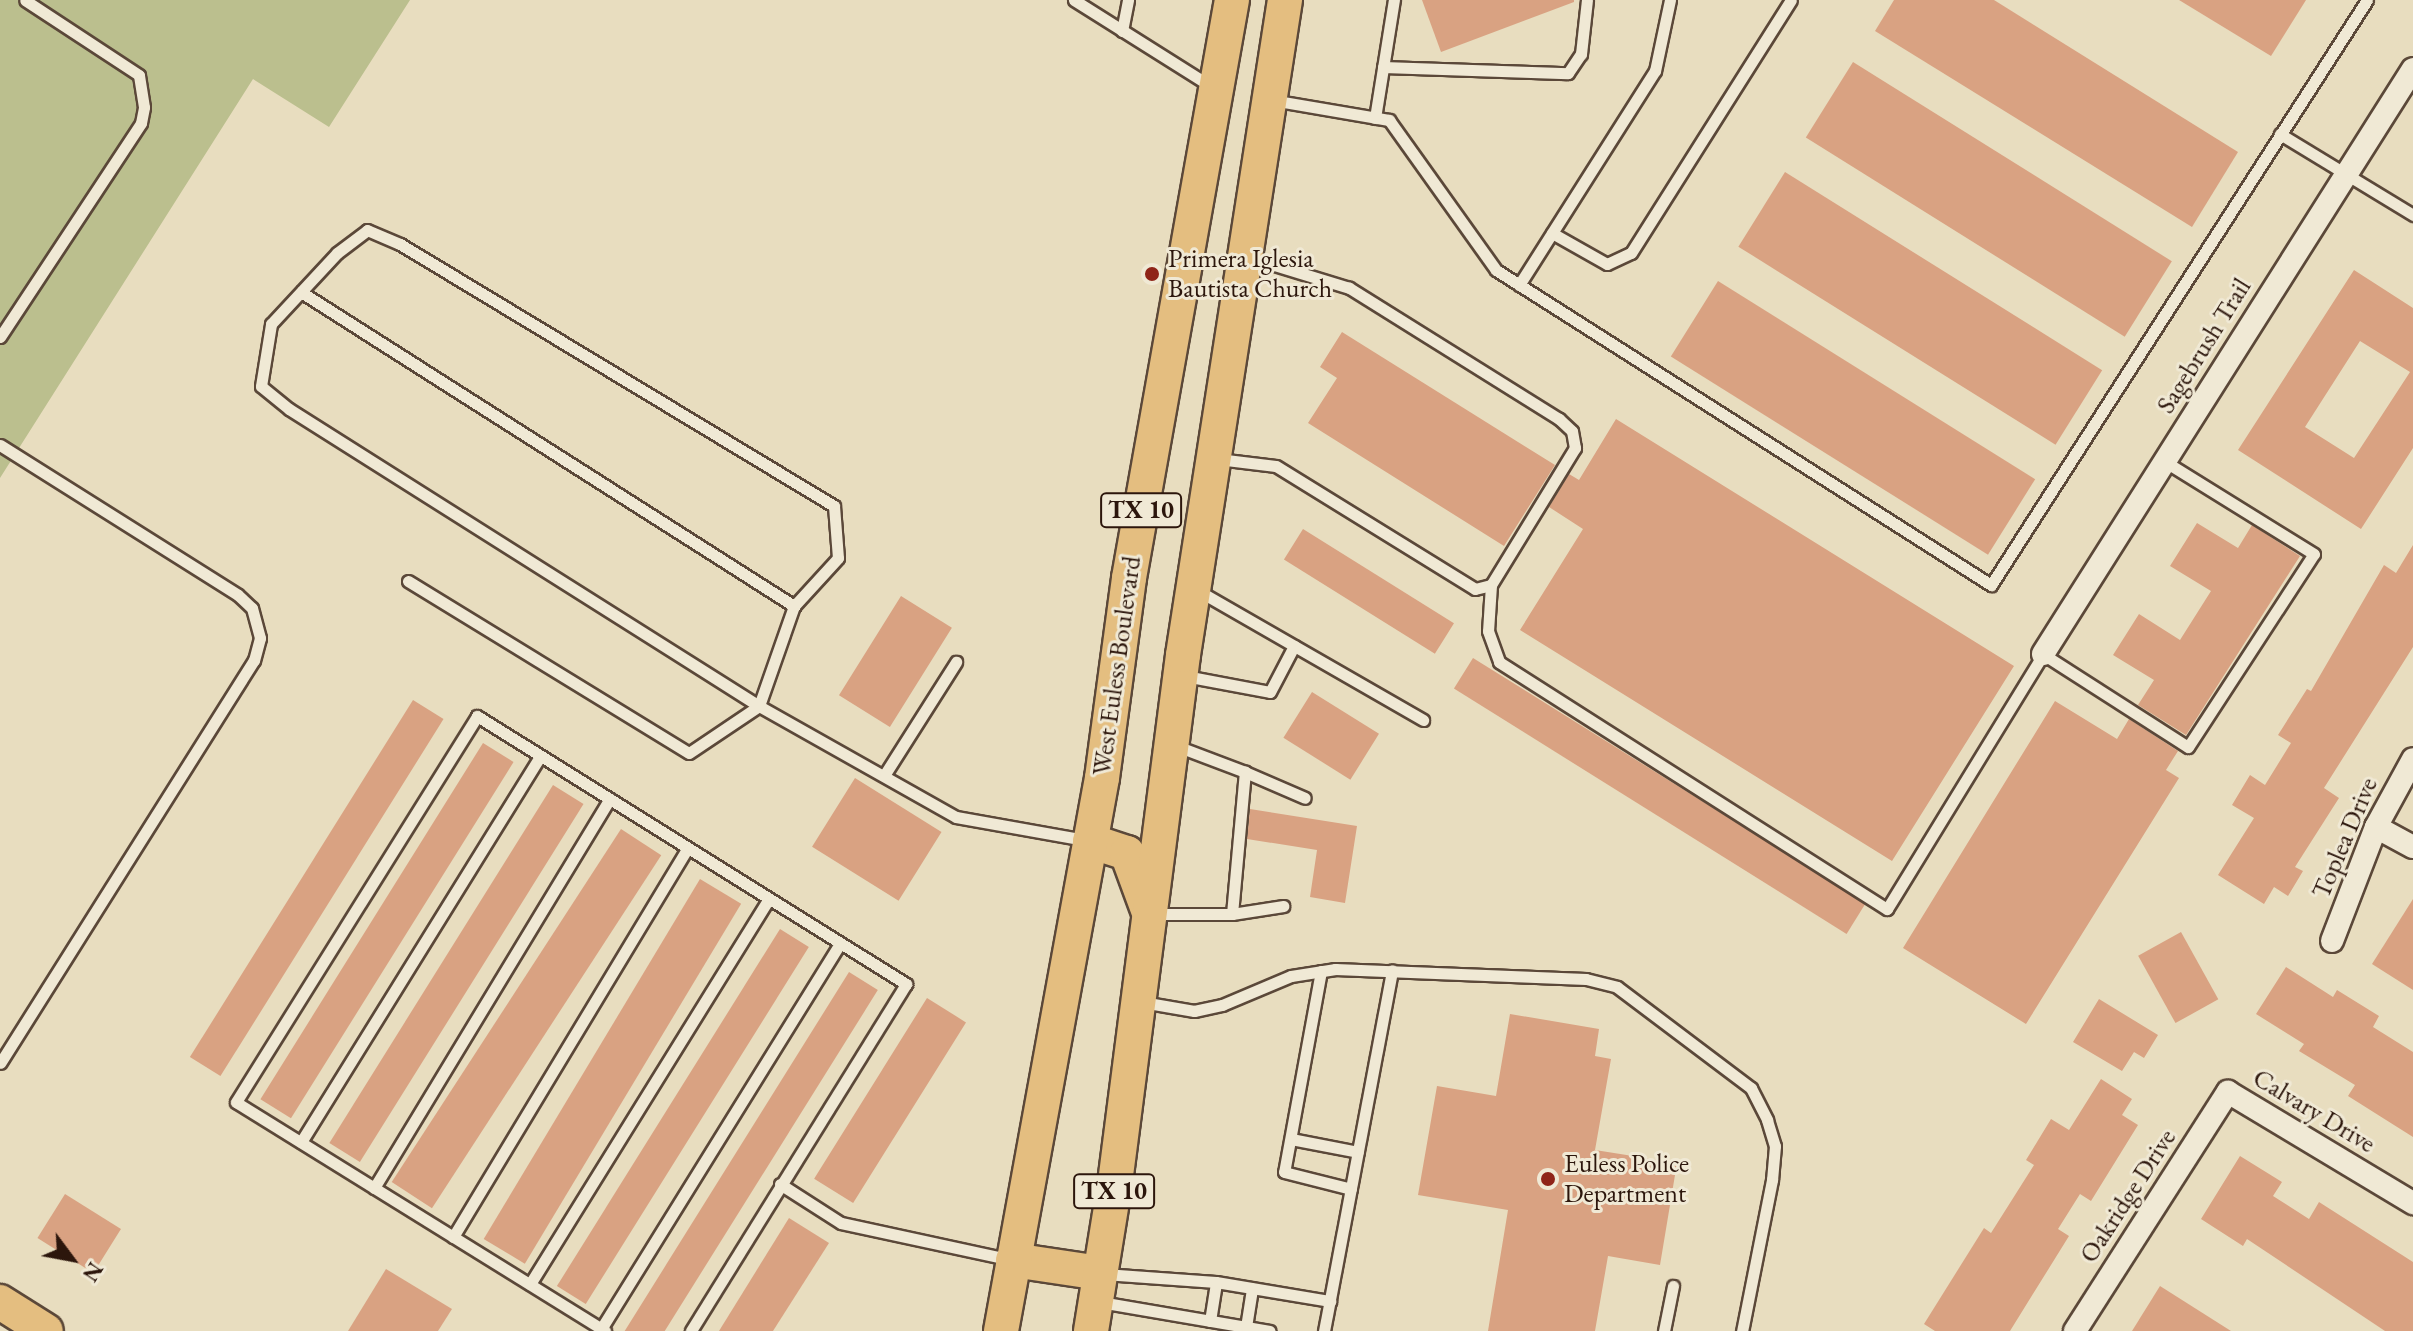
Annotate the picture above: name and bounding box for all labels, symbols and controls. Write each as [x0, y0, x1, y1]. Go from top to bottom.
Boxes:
place label: Primera Iglesia Bautista Church [1168, 243, 1332, 304]
marker: Primera Iglesia Bautista Church [1143, 265, 1161, 283]
street label: Sagebrush Trail [2150, 273, 2258, 419]
road number: TX 10 [1099, 490, 1183, 530]
street label: West Euless Boulevard [1086, 554, 1148, 778]
street label: Toplea Drive [2306, 773, 2384, 903]
street label: Calvary Drive [2247, 1062, 2381, 1160]
street label: Oakridge Drive [2073, 1123, 2183, 1269]
place label: Euless Police Department [1564, 1148, 1689, 1210]
marker: Euless Police Department [1539, 1170, 1557, 1188]
road number: TX 10 [1072, 1171, 1156, 1211]
north arrow [32, 1219, 112, 1299]
text: N [76, 1257, 110, 1287]

